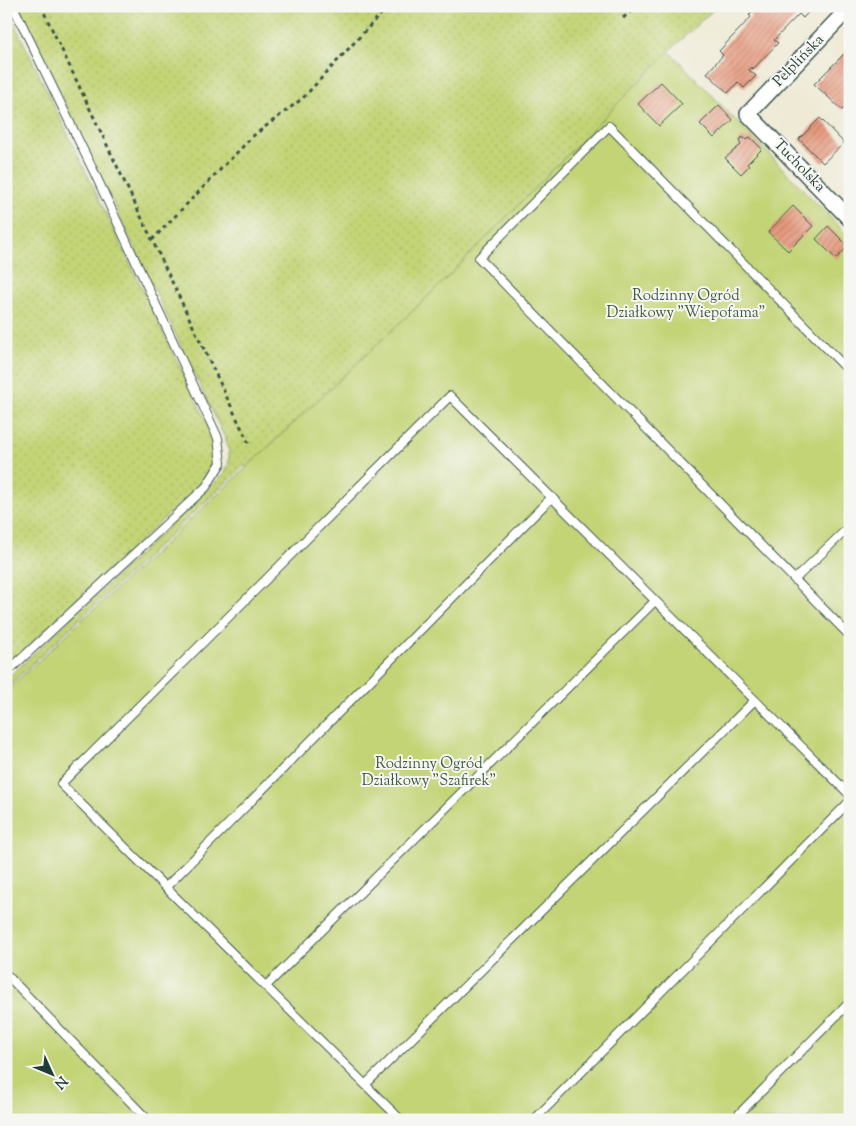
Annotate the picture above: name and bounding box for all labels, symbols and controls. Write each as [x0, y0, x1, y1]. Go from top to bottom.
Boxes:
street label: Pelplińska [769, 30, 829, 92]
street label: Tucholska [768, 135, 830, 197]
park label: Rodzinny Ogród Działkowy "Wiepofama" [607, 286, 765, 324]
park label: Rodzinny Ogród Działkowy "Szafirek" [362, 754, 496, 792]
north arrow [28, 1048, 78, 1098]
text: N [49, 1071, 71, 1093]

